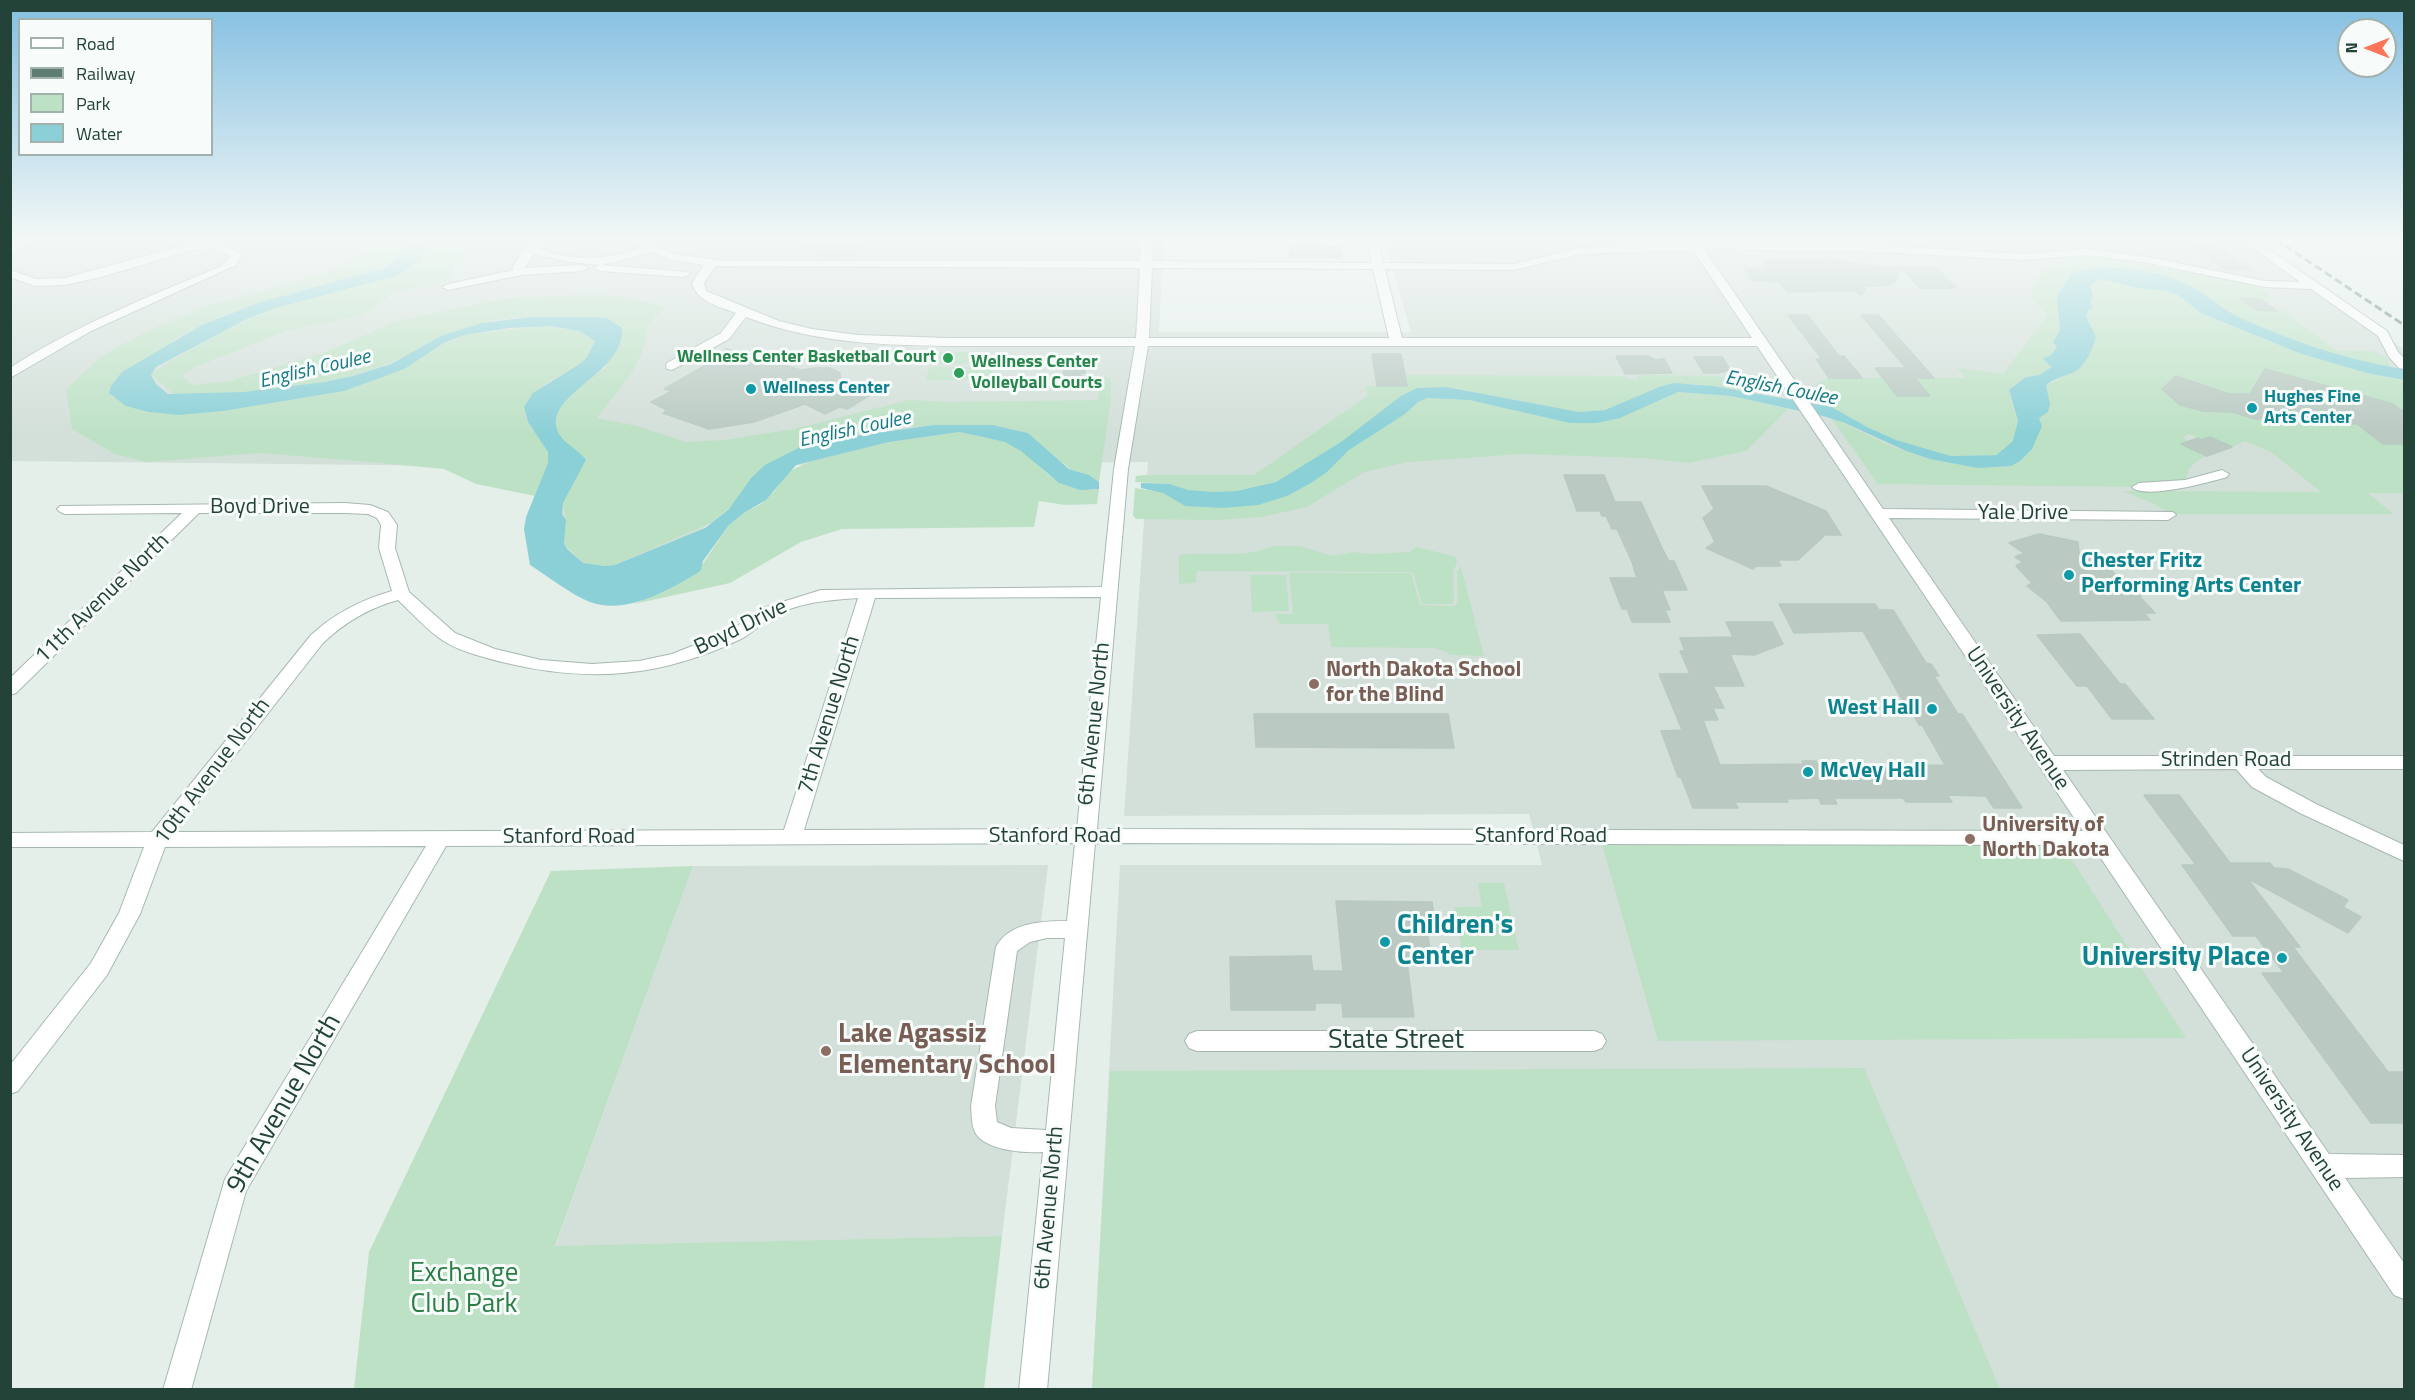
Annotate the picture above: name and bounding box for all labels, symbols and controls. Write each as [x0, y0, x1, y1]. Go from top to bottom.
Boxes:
legend [18, 18, 213, 156]
north arrow [2337, 18, 2397, 78]
text: Road [76, 30, 115, 57]
text: N [2339, 42, 2363, 54]
text: Railway [76, 60, 135, 87]
text: Park [76, 90, 110, 117]
text: Water [76, 120, 122, 147]
water label: English Coulee [257, 346, 373, 394]
place label: Wellness Center Basketball Court [677, 347, 936, 369]
marker: Wellness Center Basketball Court [941, 351, 955, 365]
place label: Wellness Center Volleyball Courts [971, 352, 1102, 394]
marker: Wellness Center Volleyball Courts [952, 366, 966, 380]
water label: English Coulee [1723, 366, 1839, 412]
place label: Wellness Center [763, 378, 890, 400]
marker: Wellness Center [744, 382, 758, 396]
place label: Hughes Fine Arts Center [2264, 387, 2361, 430]
marker: Hughes Fine Arts Center [2245, 401, 2259, 415]
water label: English Coulee [797, 406, 913, 454]
street label: Boyd Drive [210, 495, 310, 521]
street label: Yale Drive [1978, 501, 2068, 527]
street label: 11th Avenue North [30, 528, 176, 670]
place label: Chester Fritz Performing Arts Center [2081, 549, 2301, 600]
marker: Chester Fritz Performing Arts Center [2062, 568, 2076, 582]
street label: Boyd Drive [690, 594, 792, 662]
street label: 7th Avenue North [793, 633, 867, 797]
street label: 6th Avenue North [1073, 641, 1117, 807]
street label: University Avenue [1959, 642, 2075, 796]
place label: North Dakota School for the Blind [1326, 658, 1522, 710]
marker: North Dakota School for the Blind [1307, 677, 1321, 691]
street label: 10th Avenue North [149, 694, 277, 850]
place label: West Hall [1827, 696, 1920, 722]
marker: West Hall [1925, 702, 1939, 716]
street label: Strinden Road [2161, 748, 2291, 774]
place label: McVey Hall [1820, 759, 1926, 785]
marker: McVey Hall [1801, 765, 1815, 779]
place label: University of North Dakota [1982, 813, 2109, 864]
street label: Stanford Road [989, 824, 1121, 850]
street label: Stanford Road [1475, 824, 1607, 850]
street label: Stanford Road [503, 825, 635, 851]
marker: University of North Dakota [1963, 832, 1977, 846]
place label: Children's Center [1397, 910, 1513, 973]
marker: Children's Center [1378, 935, 1392, 949]
place label: University Place [2082, 942, 2270, 974]
marker: University Place [2275, 951, 2289, 965]
street label: 9th Avenue North [221, 1009, 349, 1199]
place label: Lake Agassiz Elementary School [838, 1019, 1056, 1082]
street label: State Street [1328, 1025, 1464, 1057]
street label: University Avenue [2233, 1043, 2349, 1197]
marker: Lake Agassiz Elementary School [819, 1044, 833, 1058]
street label: 6th Avenue North [1030, 1125, 1070, 1291]
park label: Exchange Club Park [410, 1258, 518, 1321]

